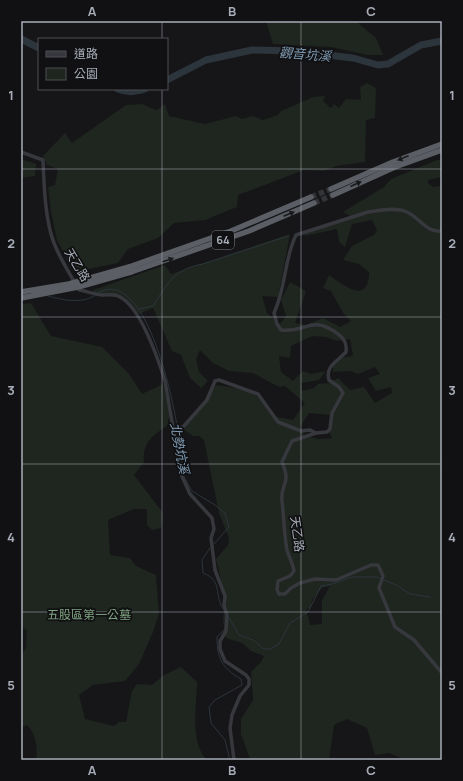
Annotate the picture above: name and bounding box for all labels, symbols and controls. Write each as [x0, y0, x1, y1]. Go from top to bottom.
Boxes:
text: A [88, 2, 97, 20]
text: B [228, 2, 236, 20]
text: C [366, 2, 376, 20]
legend [38, 38, 168, 90]
water label: 觀音坑溪 [278, 43, 334, 65]
text: 道路 [74, 45, 98, 62]
text: 公園 [74, 65, 98, 82]
text: 1 [8, 86, 14, 104]
text: 1 [449, 86, 455, 104]
one-way arrow [396, 155, 408, 161]
one-way arrow [350, 181, 362, 187]
one-way arrow [284, 211, 295, 217]
road number: 64 [212, 231, 234, 249]
text: 2 [7, 234, 15, 252]
text: 2 [448, 234, 456, 252]
street label: 天乙路 [61, 245, 94, 285]
one-way arrow [162, 257, 174, 263]
text: 3 [7, 381, 15, 399]
text: 3 [448, 381, 456, 399]
water label: 北勢坑溪 [166, 421, 194, 477]
street label: 天乙路 [287, 515, 308, 553]
text: 4 [7, 528, 15, 546]
text: 4 [448, 528, 456, 546]
park label: 五股區第一公墓 [47, 606, 131, 623]
text: 5 [7, 676, 15, 694]
text: 5 [448, 676, 456, 694]
text: A [88, 761, 97, 779]
text: B [228, 761, 236, 779]
text: C [366, 761, 376, 779]

